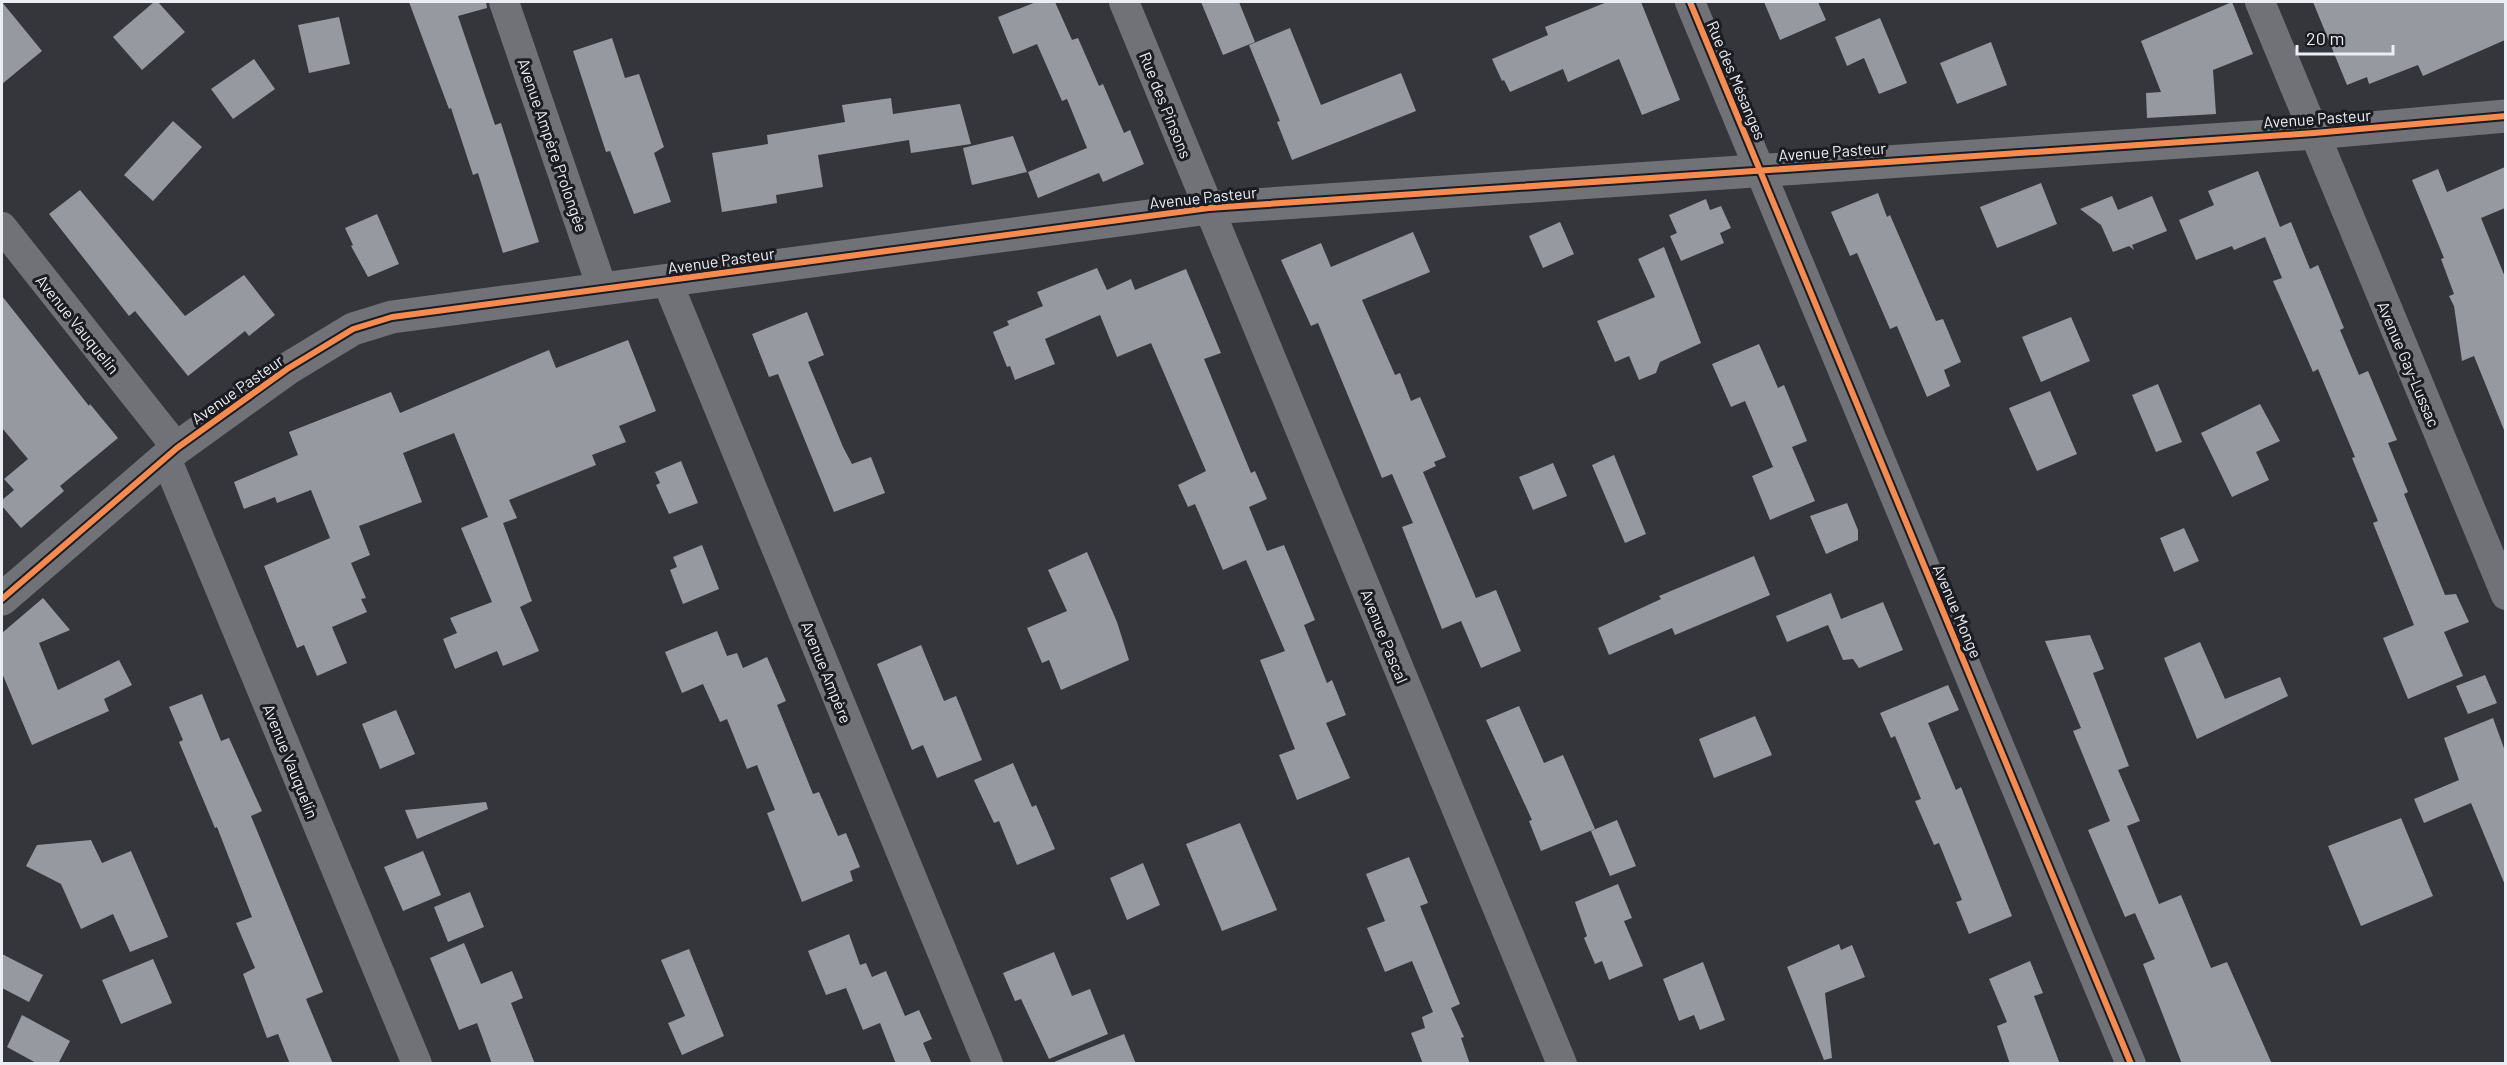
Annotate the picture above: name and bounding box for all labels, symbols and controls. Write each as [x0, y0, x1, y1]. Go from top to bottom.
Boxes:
street label: Rue des Mésanges [1703, 18, 1771, 142]
scale bar [2297, 18, 2393, 56]
text: 20 m [2306, 27, 2344, 49]
street label: Rue des Pinsons [1136, 49, 1196, 161]
street label: Avenue Ampère Prolongée [514, 56, 592, 234]
street label: Avenue Pasteur [2263, 105, 2372, 131]
street label: Avenue Pasteur [1778, 138, 1887, 164]
street label: Avenue Pasteur [1148, 182, 1258, 212]
street label: Avenue Pasteur [666, 243, 776, 277]
street label: Avenue Vauquelin [32, 271, 124, 377]
street label: Avenue Gay-Lussac [2374, 298, 2444, 430]
street label: Avenue Pasteur [187, 350, 287, 428]
street label: Avenue Monge [1930, 561, 1986, 661]
street label: Avenue Pascal [1358, 586, 1412, 686]
street label: Avenue Ampère [798, 618, 856, 726]
street label: Avenue Vauquelin [259, 701, 323, 821]

